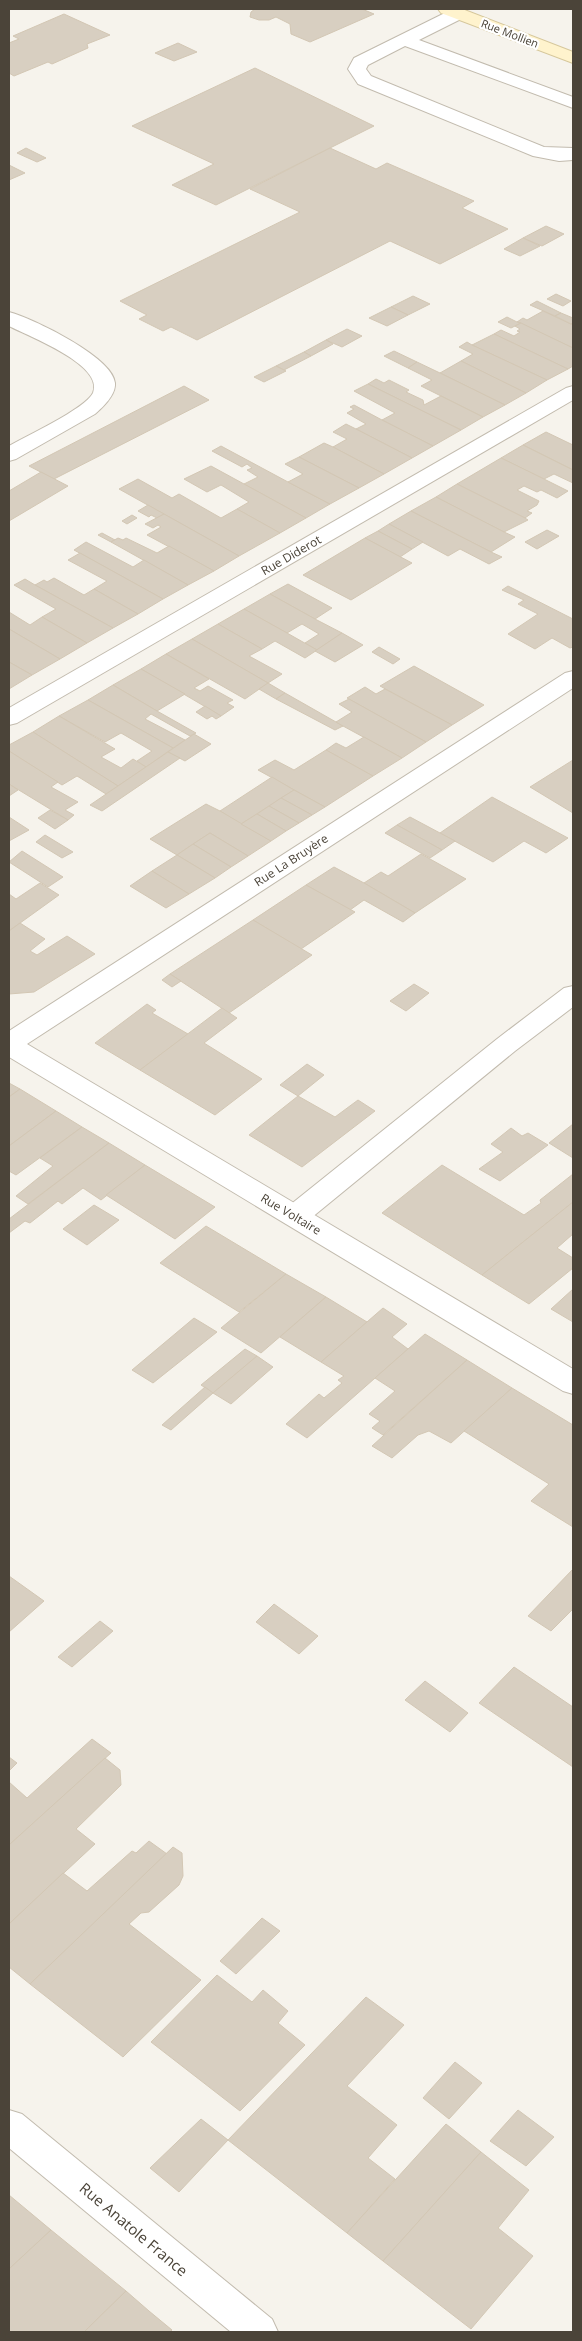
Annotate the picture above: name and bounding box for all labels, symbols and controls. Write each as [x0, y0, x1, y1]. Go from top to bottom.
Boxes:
street label: Rue Mollien [479, 15, 541, 51]
street label: Rue Diderot [258, 531, 324, 579]
street label: Rue La Bruyère [251, 830, 332, 890]
street label: Rue Voltaire [258, 1189, 325, 1239]
street label: Rue Anatole France [76, 2178, 192, 2280]

